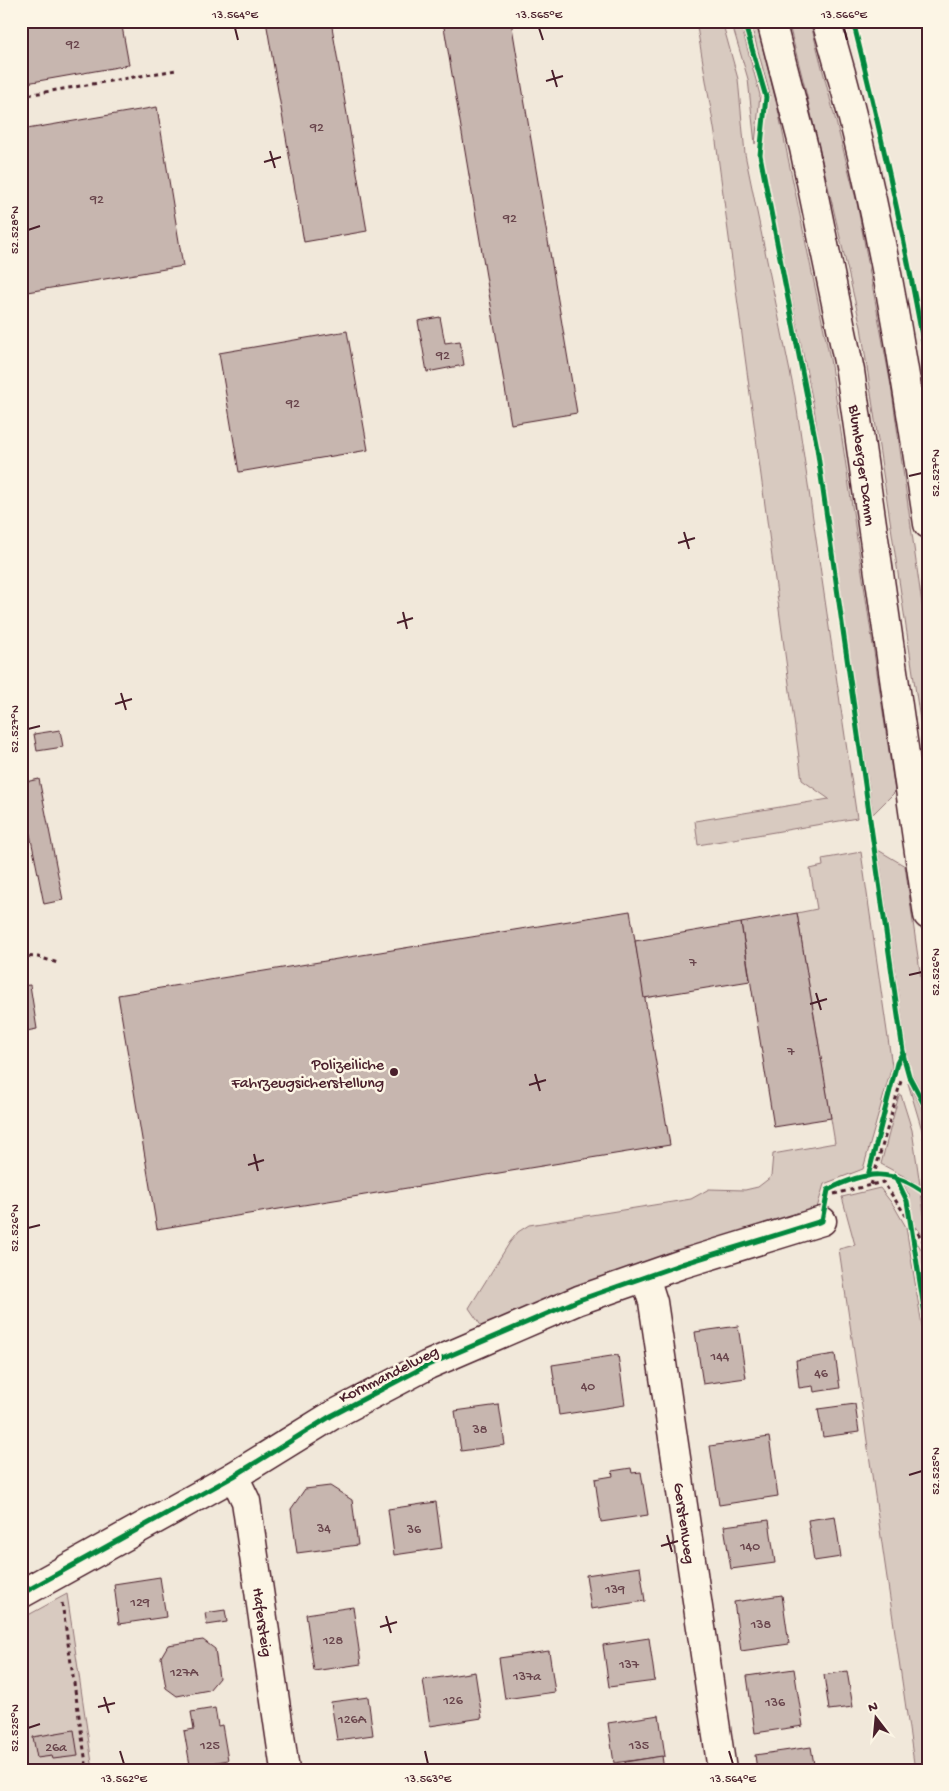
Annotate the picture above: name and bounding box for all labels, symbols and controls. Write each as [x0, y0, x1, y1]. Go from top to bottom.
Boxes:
text: 13.564°E [211, 9, 258, 23]
text: 13.565°E [515, 9, 563, 23]
text: 13.566°E [820, 9, 868, 23]
house number: 92 [65, 37, 80, 54]
house number: 92 [309, 120, 324, 137]
house number: 92 [89, 192, 104, 209]
text: 52.528°N [9, 206, 23, 254]
house number: 92 [502, 211, 517, 228]
house number: 92 [435, 348, 450, 365]
house number: 92 [285, 396, 300, 413]
street label: Blumberger Damm [843, 403, 879, 528]
text: 52.527°N [930, 449, 944, 497]
text: 52.527°N [9, 705, 23, 753]
text: 52.526°N [930, 948, 944, 996]
house number: 7 [688, 955, 697, 972]
house number: 7 [786, 1044, 795, 1061]
place label: Polizeiliche Fahrzeugsicherstellung [230, 1057, 385, 1094]
marker: Polizeiliche Fahrzeugsicherstellung [388, 1066, 400, 1078]
text: 52.526°N [9, 1204, 23, 1252]
street label: Kornmandelweg [337, 1343, 443, 1409]
house number: 144 [710, 1349, 730, 1366]
house number: 46 [814, 1366, 829, 1383]
house number: 40 [581, 1379, 595, 1396]
house number: 38 [472, 1422, 488, 1439]
text: 52.525°N [930, 1447, 944, 1495]
street label: Gerstenweg [667, 1482, 698, 1565]
house number: 34 [316, 1521, 331, 1538]
house number: 36 [406, 1522, 422, 1539]
house number: 140 [739, 1539, 760, 1556]
house number: 139 [604, 1582, 625, 1599]
street label: Hafersteig [246, 1586, 275, 1659]
house number: 129 [129, 1595, 150, 1612]
house number: 138 [750, 1617, 772, 1634]
house number: 128 [322, 1633, 343, 1650]
house number: 137 [618, 1657, 640, 1674]
house number: 127A [169, 1665, 199, 1682]
house number: 137a [512, 1669, 542, 1686]
house number: 126 [442, 1693, 464, 1710]
north arrow [852, 1694, 902, 1744]
house number: 136 [764, 1695, 786, 1712]
text: N [866, 1698, 880, 1717]
text: 52.525°N [9, 1704, 23, 1752]
house number: 126A [337, 1712, 367, 1729]
house number: 125 [199, 1738, 220, 1755]
house number: 135 [628, 1738, 649, 1755]
house number: 26a [45, 1740, 68, 1757]
text: 13.562°E [100, 1773, 148, 1787]
text: 13.563°E [404, 1773, 452, 1787]
text: 13.564°E [709, 1773, 756, 1787]

